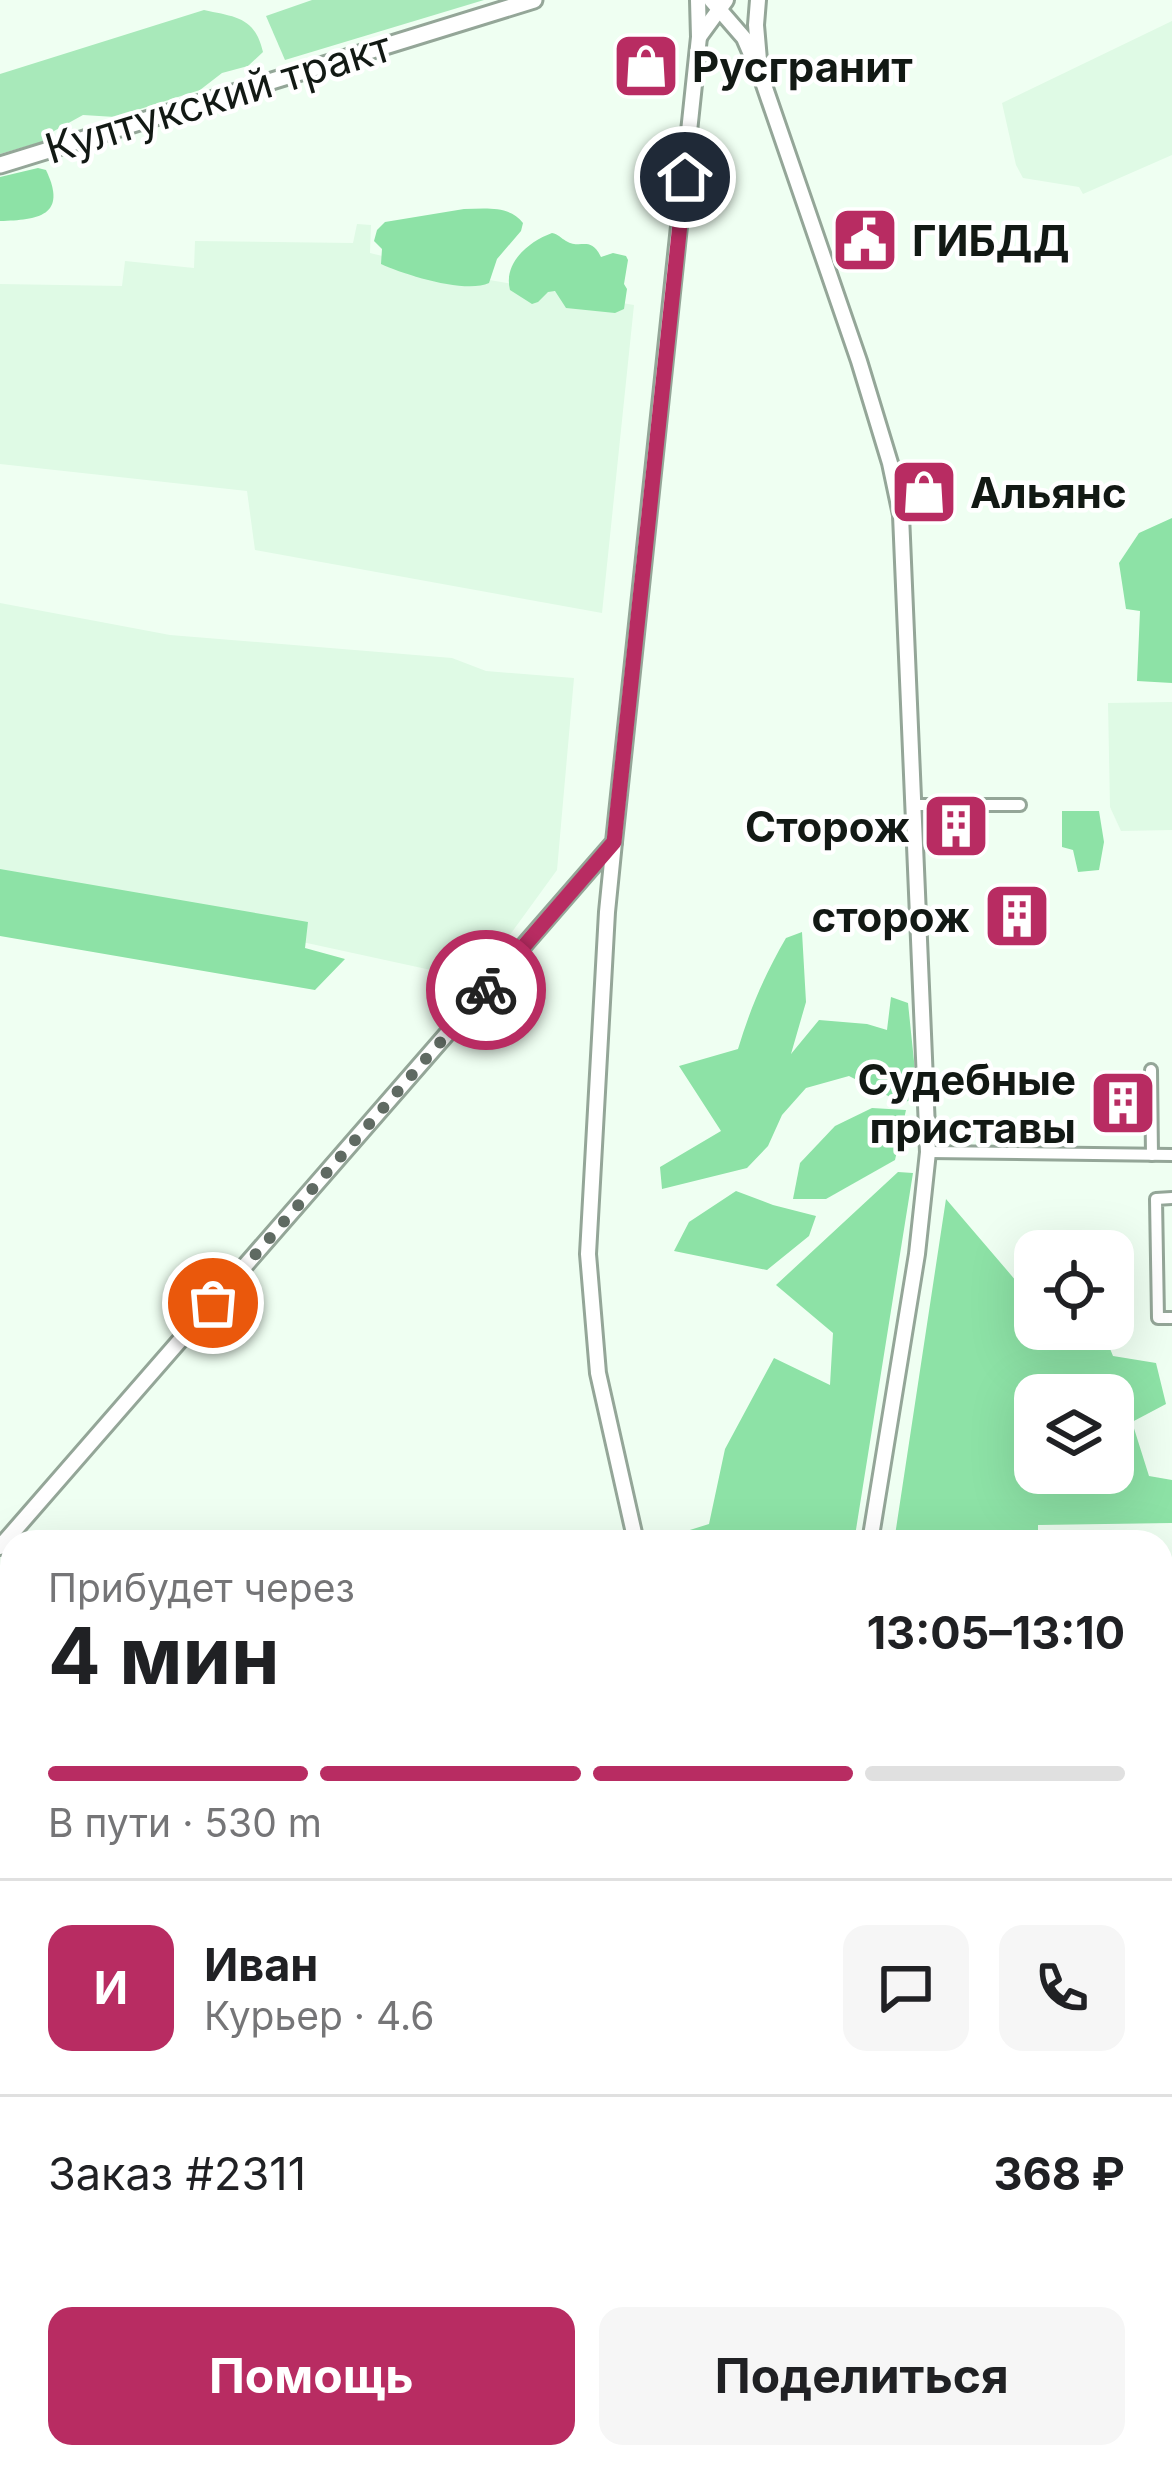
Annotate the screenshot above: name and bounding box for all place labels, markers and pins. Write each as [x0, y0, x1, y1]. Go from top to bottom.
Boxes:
shop icon: Русгранит [611, 31, 681, 101]
place label: Русгранит [692, 41, 913, 92]
pin [634, 126, 736, 228]
public building icon: ГИБДД [830, 205, 900, 275]
place label: ГИБДД [912, 215, 1069, 266]
shop icon: Альянс [889, 457, 959, 527]
place label: Альянс [970, 467, 1127, 518]
building icon: Сторож [921, 791, 991, 861]
place label: Сторож [745, 801, 910, 852]
building icon: сторож [982, 881, 1052, 951]
place label: сторож [811, 891, 970, 942]
place label: Судебные приставы [857, 1054, 1076, 1153]
building icon: Судебные приставы [1088, 1068, 1158, 1138]
pin [162, 1252, 264, 1354]

